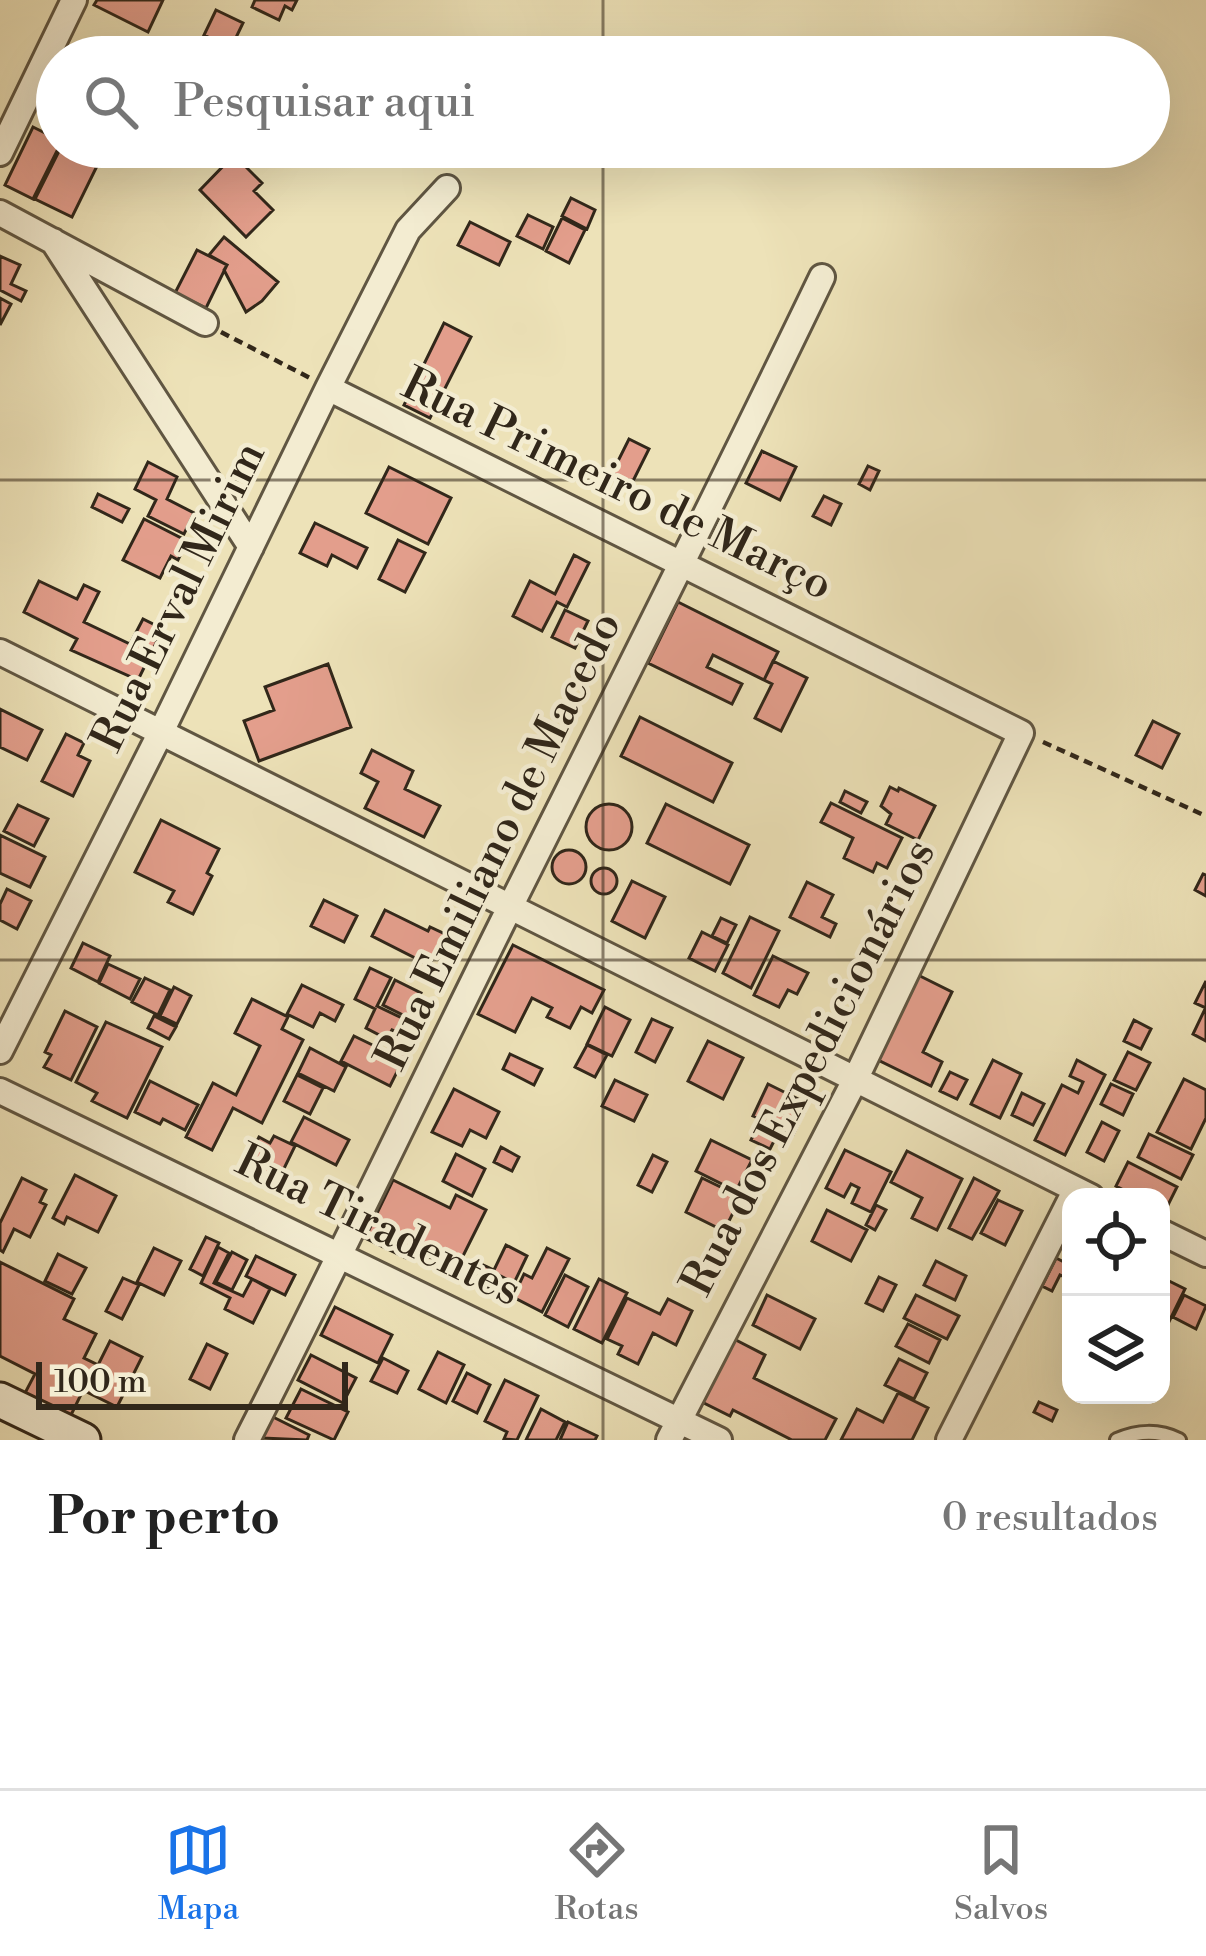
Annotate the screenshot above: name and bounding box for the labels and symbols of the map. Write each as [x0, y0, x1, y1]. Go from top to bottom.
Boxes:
street label: Rua Primeiro de Março [392, 356, 842, 614]
street label: Rua Erval Mirim [79, 433, 279, 761]
street label: Rua Emiliano de Macedo [363, 603, 635, 1079]
street label: Rua dos Expedicionários [669, 830, 949, 1306]
street label: Rua Tiradentes [226, 1132, 530, 1320]
scale bar [36, 1356, 348, 1409]

